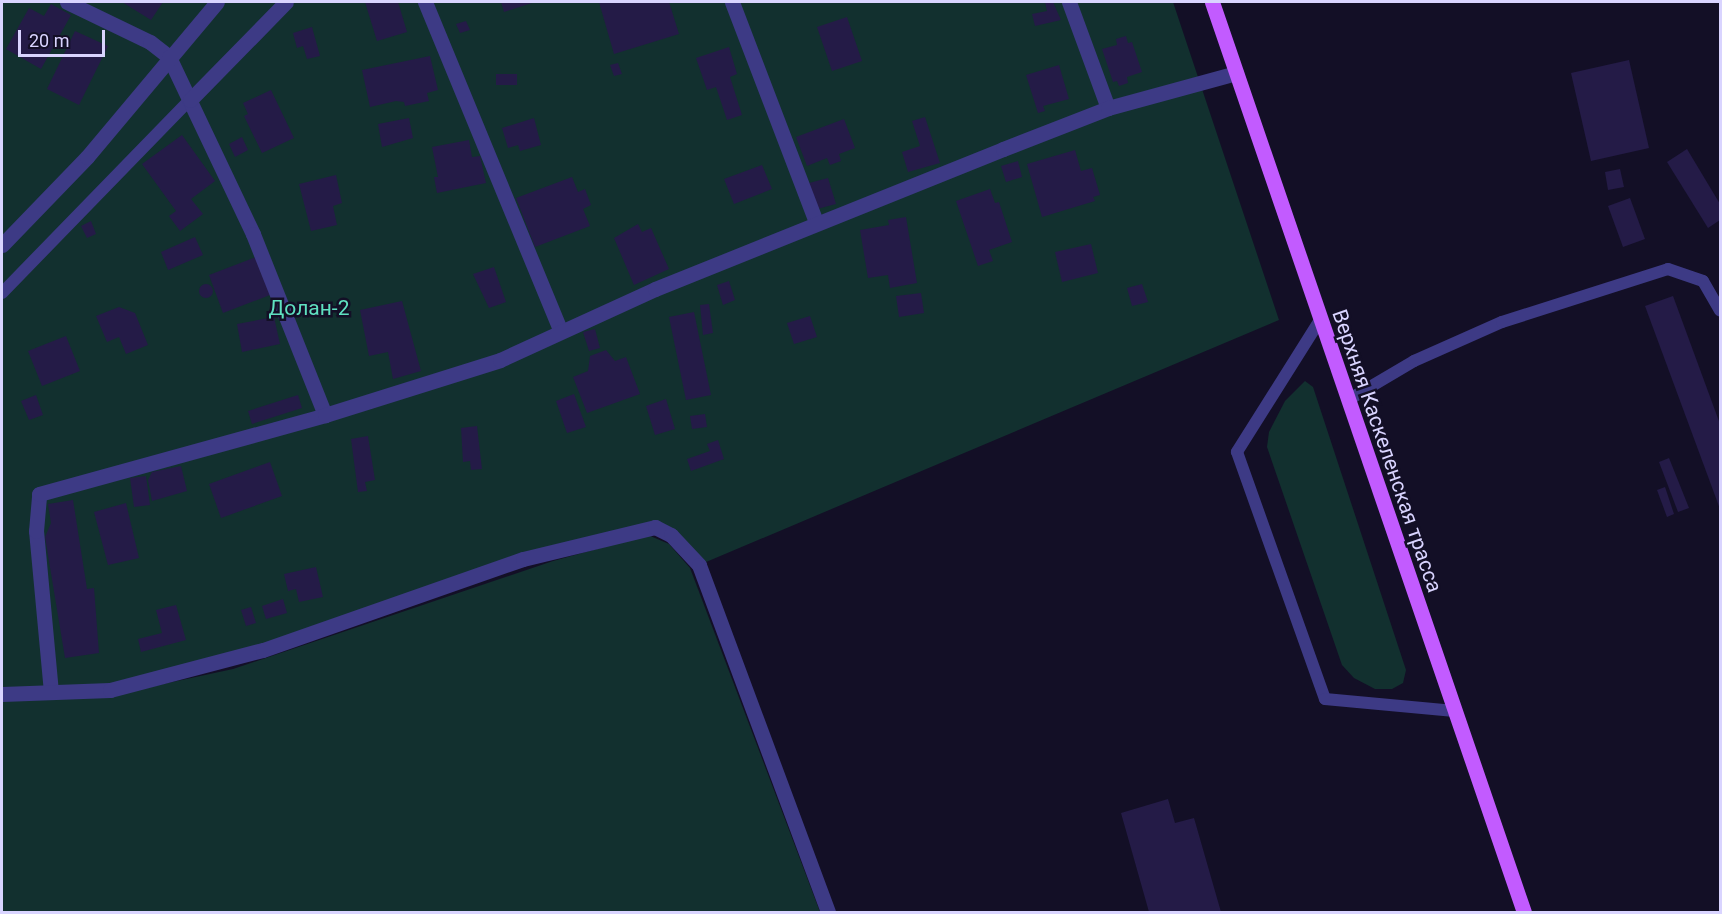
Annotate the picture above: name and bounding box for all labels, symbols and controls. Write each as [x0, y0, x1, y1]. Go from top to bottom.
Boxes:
scale bar [21, 18, 108, 56]
text: 20 m [29, 30, 69, 51]
park label: Долан-2 [269, 295, 349, 321]
street label: Верхняя Каскеленская трасса [1327, 306, 1447, 596]

